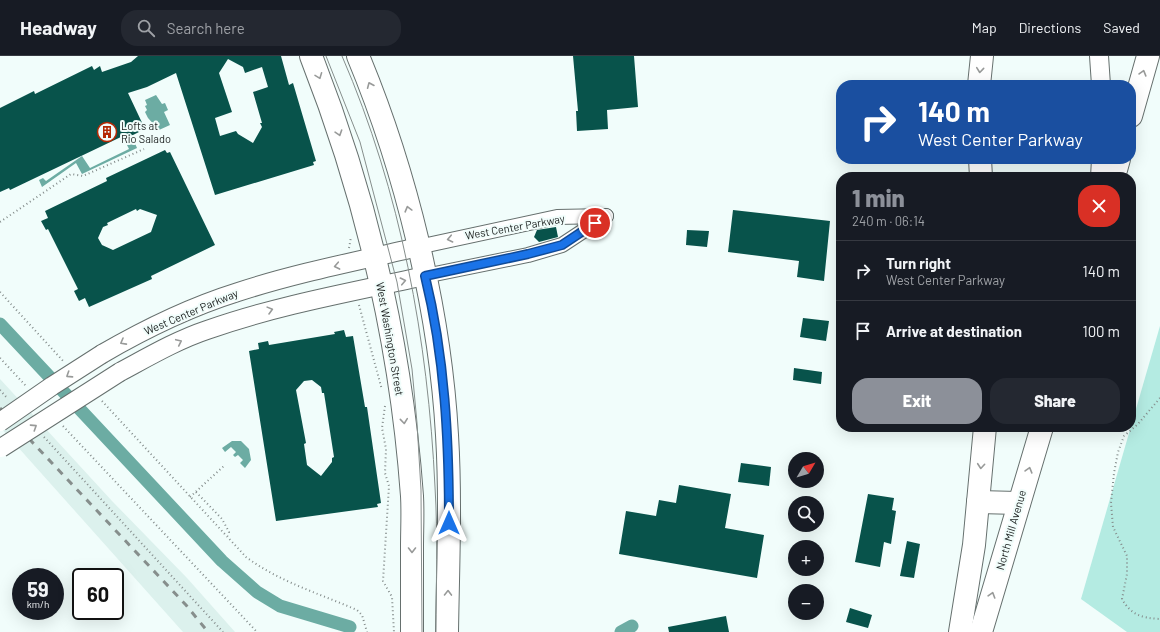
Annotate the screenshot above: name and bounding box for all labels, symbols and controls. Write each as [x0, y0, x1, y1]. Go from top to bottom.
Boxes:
search box [121, 10, 401, 46]
text: Headway [20, 16, 97, 39]
icon: search [135, 17, 157, 39]
text: Search here [167, 19, 245, 37]
text: Map [972, 19, 997, 36]
text: Directions [1019, 19, 1081, 36]
text: Saved [1103, 19, 1140, 36]
one-way arrow [976, 67, 985, 74]
one-way arrow [1138, 69, 1147, 76]
one-way arrow [314, 72, 322, 79]
one-way arrow [367, 81, 375, 89]
text: 140 m [918, 94, 990, 128]
icon: right [852, 96, 904, 148]
place label: Lofts at Rio Salado [121, 119, 171, 145]
building icon: Lofts at Rio Salado [96, 121, 118, 143]
text: West Center Parkway [918, 128, 1083, 150]
one-way arrow [335, 129, 343, 136]
text: 1 min [852, 183, 905, 212]
button: close [1078, 185, 1120, 227]
one-way arrow [404, 206, 413, 213]
pin [578, 206, 612, 240]
street label: West Center Parkway [464, 211, 566, 242]
icon: arrive [584, 212, 606, 234]
text: 240 m · 06:14 [852, 213, 925, 229]
one-way arrow [447, 235, 453, 243]
text: Turn right [886, 254, 951, 272]
icon: right [852, 260, 874, 282]
one-way arrow [333, 262, 340, 270]
text: 140 m [1083, 262, 1120, 280]
text: West Center Parkway [886, 272, 1005, 288]
one-way arrow [400, 278, 406, 286]
street label: West Washington Street [374, 281, 407, 397]
street label: West Center Parkway [142, 286, 240, 337]
one-way arrow [267, 307, 274, 315]
icon: arrive [852, 320, 874, 342]
text: Arrive at destination [886, 322, 1022, 340]
text: 100 m [1082, 322, 1120, 340]
one-way arrow [119, 337, 127, 345]
one-way arrow [176, 338, 183, 346]
one-way arrow [66, 370, 73, 377]
button: Exit [852, 378, 982, 424]
button: Share [990, 378, 1120, 424]
one-way arrow [399, 418, 408, 424]
one-way arrow [30, 424, 37, 432]
north arrow [788, 452, 824, 488]
map controls [788, 452, 824, 620]
one-way arrow [977, 463, 986, 469]
one-way arrow [1024, 467, 1033, 474]
street label: North Mill Avenue [993, 488, 1028, 571]
button: search [788, 496, 824, 532]
position arrow [428, 502, 470, 544]
button: + [788, 540, 824, 576]
one-way arrow [408, 547, 416, 553]
speed limit sign: 60 [72, 568, 124, 620]
text: 59 [27, 577, 49, 601]
button: − [788, 584, 824, 620]
one-way arrow [444, 590, 452, 596]
one-way arrow [987, 591, 996, 598]
text: km/h [27, 598, 49, 610]

